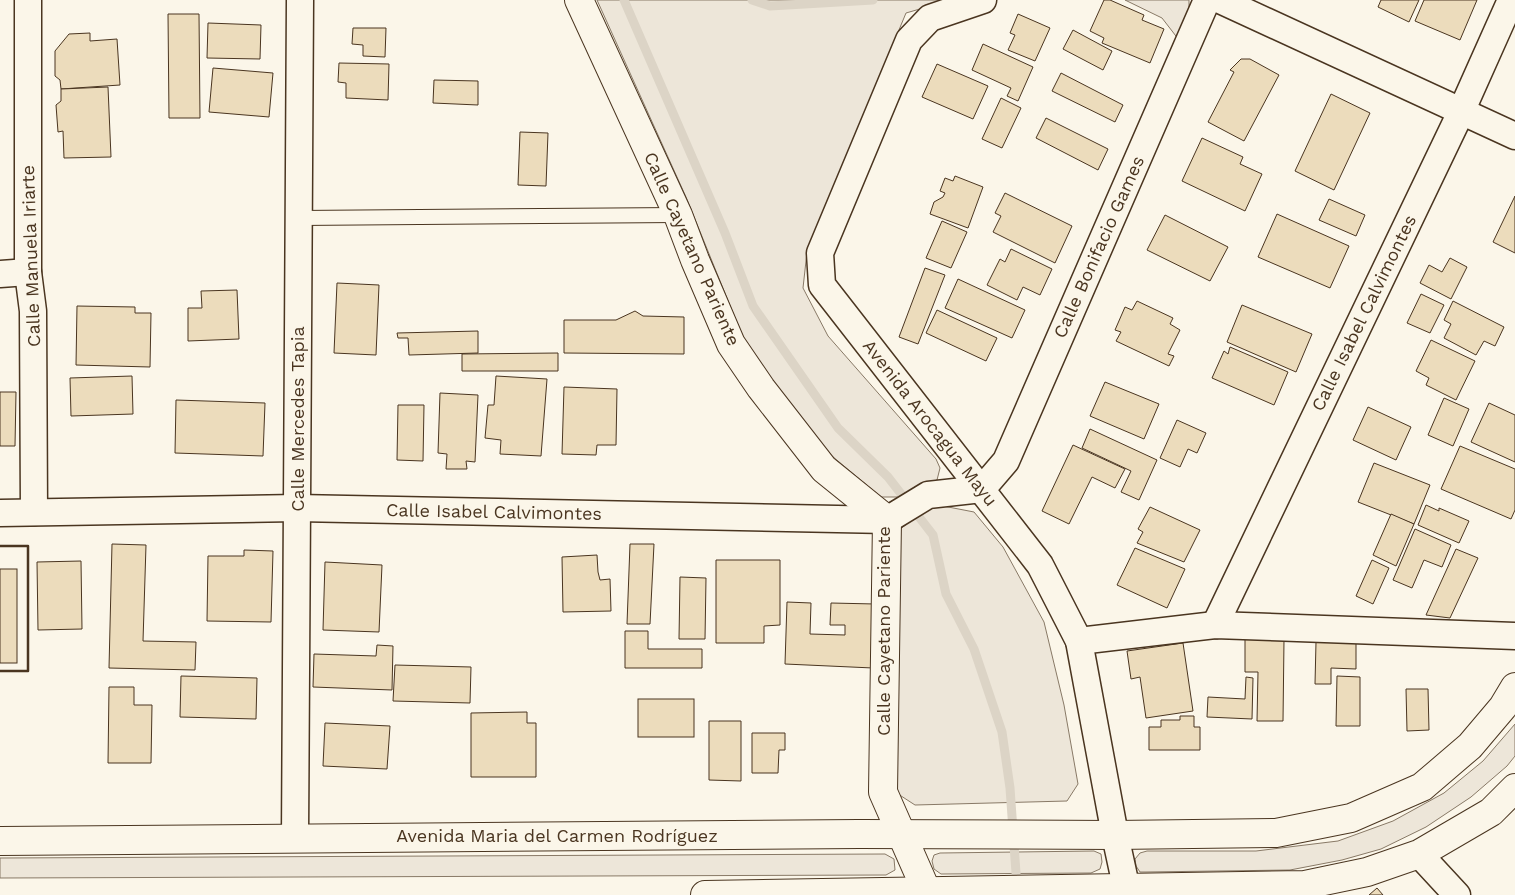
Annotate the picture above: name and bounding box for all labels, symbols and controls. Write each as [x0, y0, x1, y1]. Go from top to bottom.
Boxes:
street label: Calle Cayetano Pariente [640, 149, 745, 349]
street label: Calle Bonifacio Games [1049, 152, 1148, 341]
street label: Calle Manuela Iriarte [17, 165, 44, 347]
street label: Calle Isabel Calvimontes [1307, 211, 1420, 414]
street label: Calle Mercedes Tapia [287, 326, 308, 512]
street label: Avenida Arocagua Mayu [859, 335, 1002, 510]
street label: Calle Isabel Calvimontes [386, 499, 602, 524]
street label: Calle Cayetano Pariente [873, 526, 894, 736]
street label: Avenida Maria del Carmen Rodríguez [396, 825, 718, 846]

